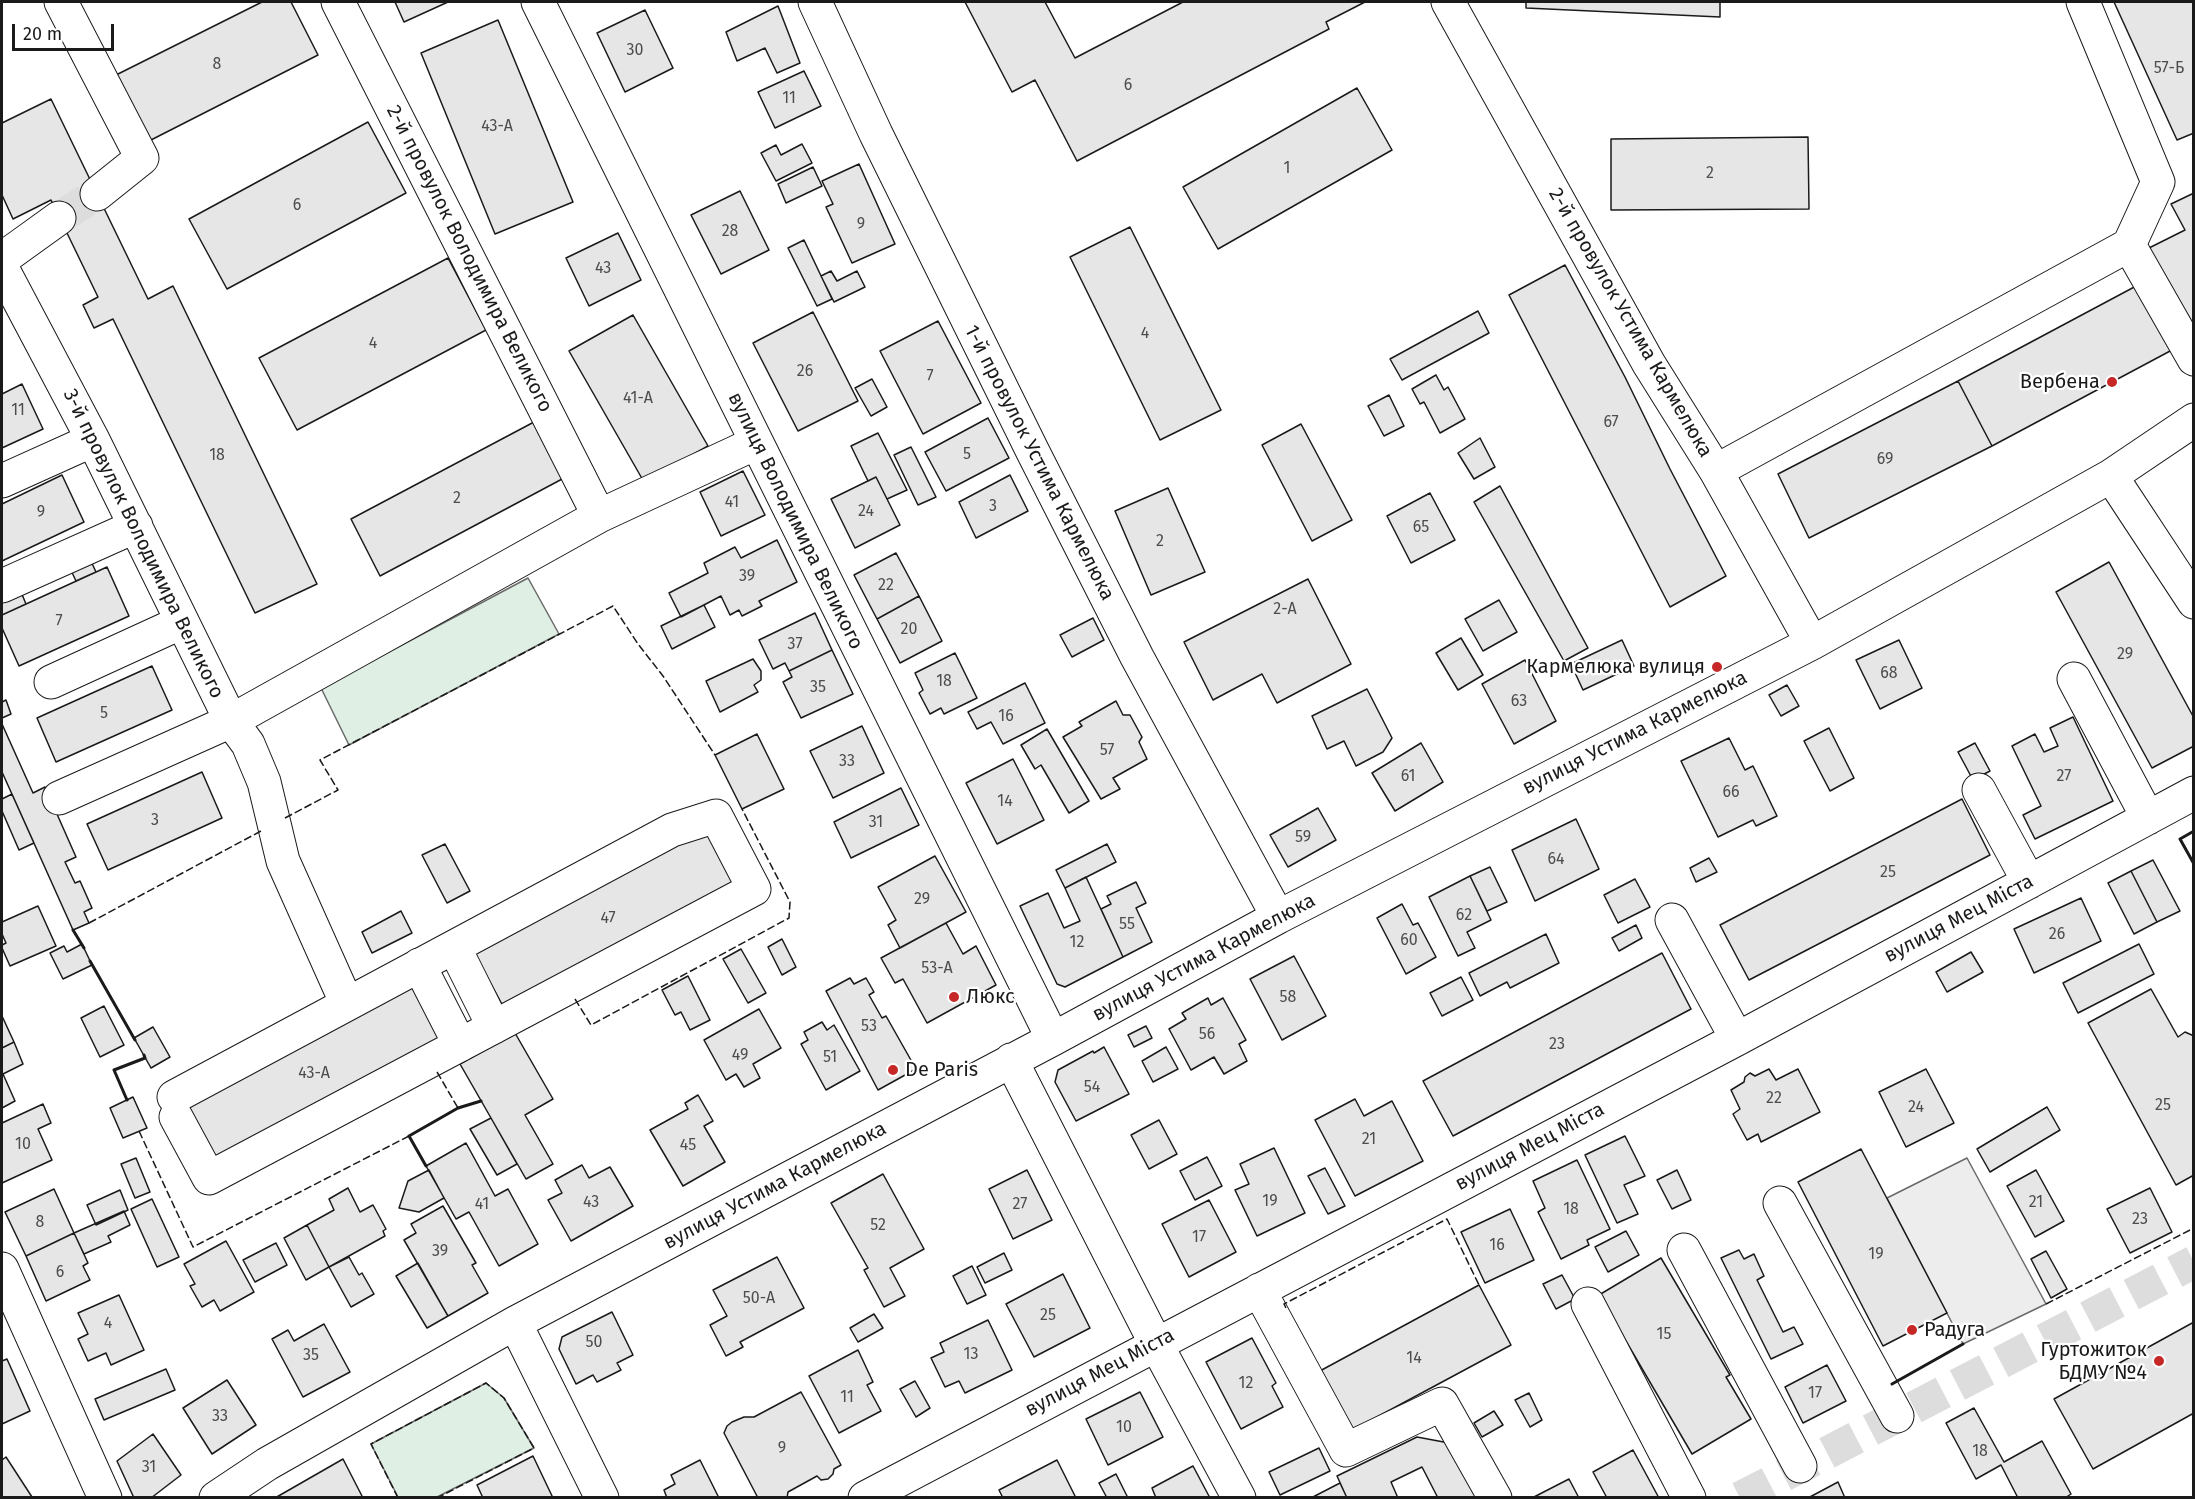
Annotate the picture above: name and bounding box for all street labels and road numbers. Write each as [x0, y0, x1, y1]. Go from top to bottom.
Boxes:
street label: 2-й провулок Володимира Великого [381, 102, 557, 416]
street label: 2-й провулок Устима Кармелюка [1543, 184, 1717, 462]
street label: 1-й провулок Устима Кармелюка [959, 321, 1119, 605]
street label: 3-й провулок Володимира Великого [57, 385, 229, 703]
street label: вулиця Володимира Великого [722, 388, 868, 654]
street label: вулиця Устима Кармелюка [1519, 666, 1751, 800]
street label: вулиця Мец Міста [1880, 870, 2038, 968]
street label: вулиця Устима Кармелюка [1088, 889, 1320, 1027]
street label: вулиця Мец Міста [1451, 1098, 1609, 1196]
street label: вулиця Устима Кармелюка [659, 1117, 891, 1255]
street label: вулиця Мец Міста [1021, 1324, 1179, 1422]

